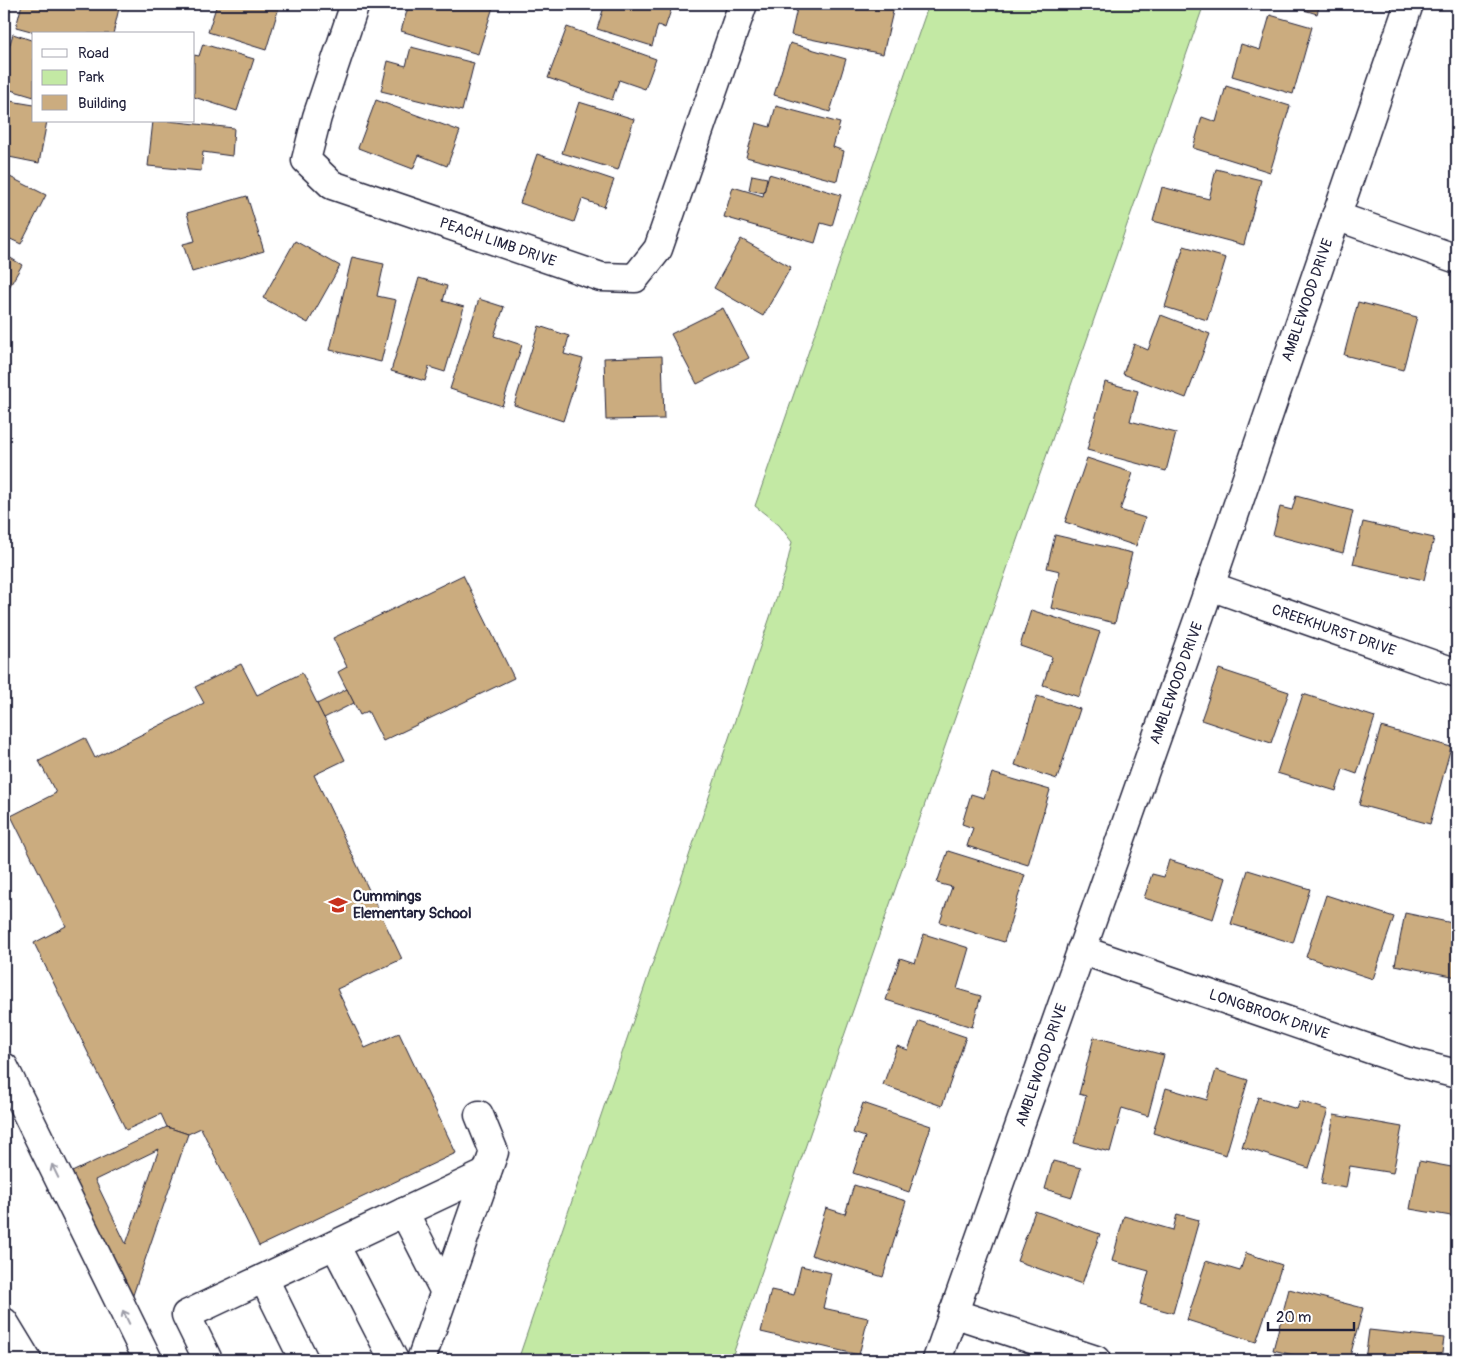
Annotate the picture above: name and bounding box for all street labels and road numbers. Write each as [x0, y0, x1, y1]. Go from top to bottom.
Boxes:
street label: PEACH LIMB DRIVE [437, 214, 559, 271]
street label: AMBLEWOOD DRIVE [1278, 236, 1338, 364]
street label: CREEKHURST DRIVE [1269, 600, 1399, 661]
street label: AMBLEWOOD DRIVE [1145, 619, 1208, 747]
street label: LONGBROOK DRIVE [1206, 985, 1332, 1044]
street label: AMBLEWOOD DRIVE [1012, 1001, 1072, 1129]

